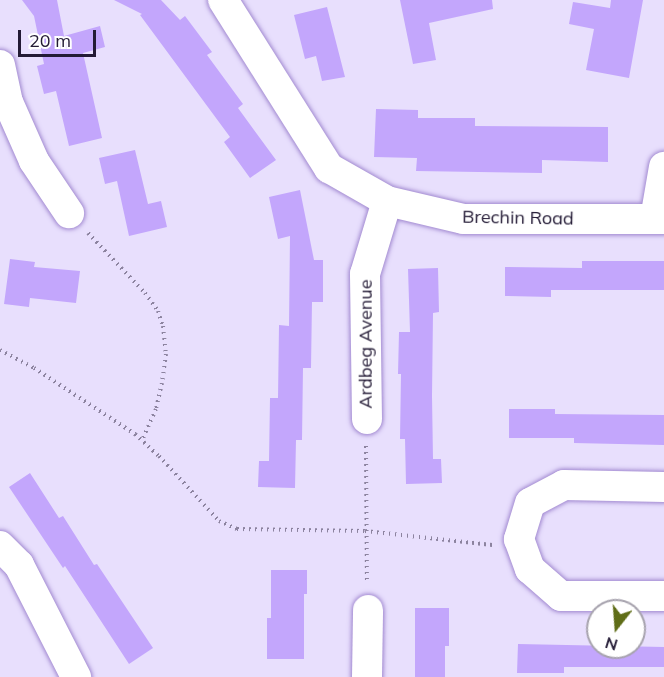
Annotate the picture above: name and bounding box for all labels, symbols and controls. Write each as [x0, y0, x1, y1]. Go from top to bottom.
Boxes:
scale bar [21, 18, 99, 56]
text: 20 m [29, 29, 71, 52]
street label: Brechin Road [462, 206, 574, 230]
street label: Ardbeg Avenue [355, 279, 377, 409]
north arrow [586, 599, 646, 659]
text: N [603, 633, 620, 656]

